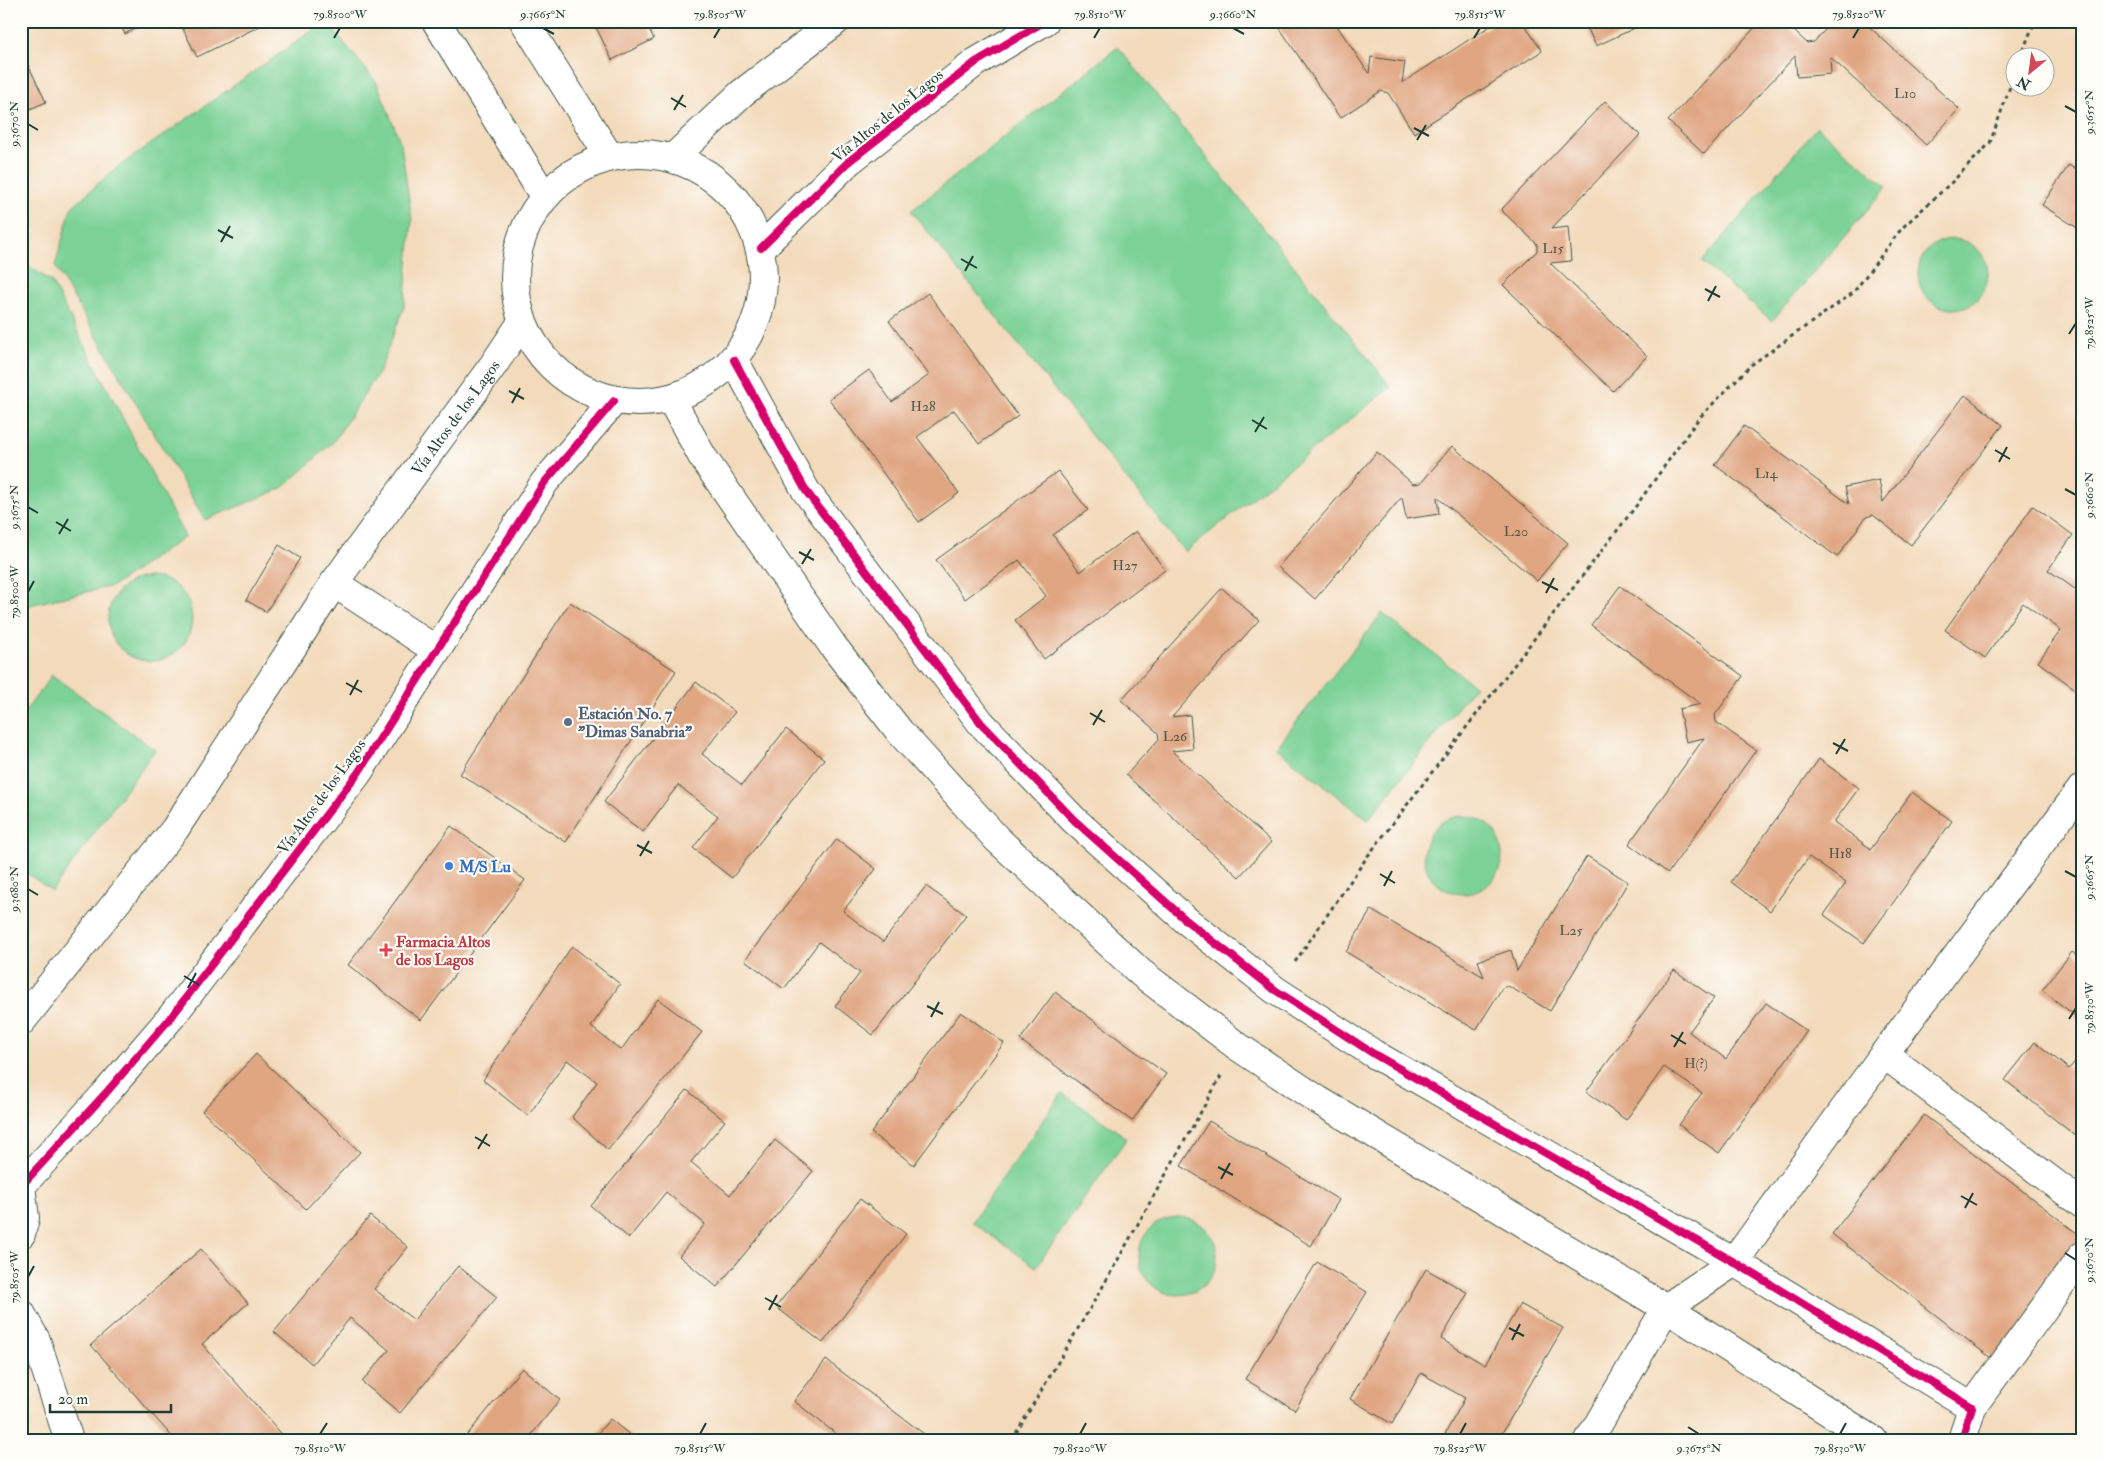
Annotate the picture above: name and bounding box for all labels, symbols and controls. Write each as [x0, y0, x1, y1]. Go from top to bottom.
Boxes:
text: 79.8500°W [313, 7, 368, 22]
text: 9.3665°N [519, 7, 566, 22]
text: 79.8505°W [694, 7, 747, 22]
text: 79.8510°W [1074, 7, 1127, 22]
text: 9.3660°N [1209, 7, 1256, 22]
text: 79.8515°W [1455, 7, 1506, 22]
text: 79.8520°W [1832, 7, 1887, 22]
north arrow [2006, 48, 2056, 98]
street label: Vía Altos de los Lagos [828, 65, 947, 167]
text: N [2014, 72, 2034, 94]
house number: L10 [1894, 85, 1916, 102]
text: 9.3655°N [2082, 89, 2097, 135]
text: 9.3670°N [7, 101, 22, 148]
house number: L15 [1542, 240, 1564, 257]
text: 79.8525°W [2082, 296, 2097, 349]
street label: Vía Altos de los Lagos [407, 357, 505, 479]
house number: H28 [910, 398, 936, 415]
house number: L14 [1755, 465, 1779, 482]
text: 9.3660°N [2082, 472, 2097, 519]
text: 9.3675°N [7, 484, 22, 530]
house number: L20 [1504, 523, 1528, 540]
house number: H27 [1113, 557, 1138, 574]
text: 79.8500°W [7, 564, 22, 619]
place label: Estación No. 7 "Dimas Sanabria" [578, 704, 693, 742]
marker: Estación No. 7 "Dimas Sanabria" [562, 716, 574, 728]
house number: L26 [1163, 728, 1188, 745]
street label: Vía Altos de los Lagos [273, 735, 370, 858]
house number: H18 [1828, 845, 1852, 862]
text: 9.3665°N [2082, 854, 2097, 901]
place label: M/S Lu [458, 857, 511, 877]
marker: M/S Lu [443, 860, 455, 872]
text: 9.3680°N [7, 866, 22, 913]
house number: L25 [1559, 922, 1584, 939]
place label: Farmacia Altos de los Lagos [396, 932, 491, 971]
marker: Farmacia Altos de los Lagos [380, 944, 392, 956]
text: 79.8530°W [2082, 981, 2097, 1034]
house number: H(?) [1684, 1055, 1708, 1072]
text: 9.3670°N [2082, 1237, 2097, 1284]
text: 79.8505°W [7, 1250, 22, 1303]
scale bar [50, 1381, 171, 1413]
text: 20 m [58, 1390, 88, 1409]
text: 79.8510°W [294, 1441, 347, 1456]
text: 79.8515°W [675, 1441, 726, 1456]
text: 79.8520°W [1053, 1441, 1108, 1456]
text: 79.8525°W [1434, 1441, 1487, 1456]
text: 9.3675°N [1676, 1441, 1722, 1456]
text: 79.8530°W [1814, 1441, 1867, 1456]

